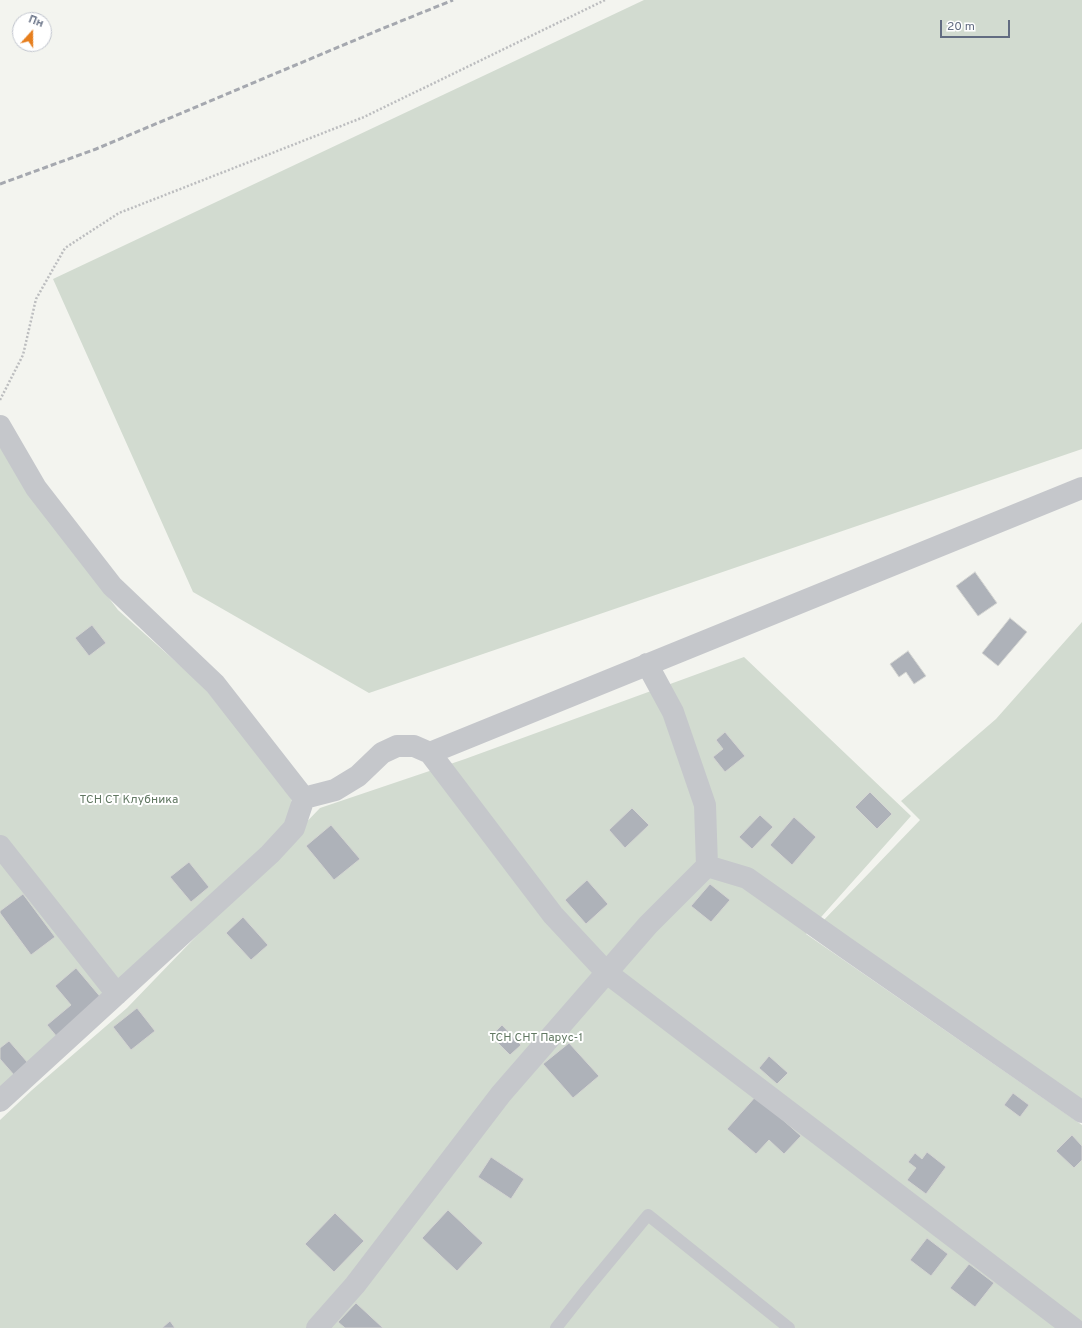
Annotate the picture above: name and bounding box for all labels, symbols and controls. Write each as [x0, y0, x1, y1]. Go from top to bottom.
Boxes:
north arrow [12, 12, 52, 52]
scale bar [942, 12, 1012, 38]
text: Пн [27, 13, 45, 31]
text: 20 m [947, 19, 975, 35]
park label: ТСН СТ Клубника [80, 794, 178, 808]
park label: ТСН СНТ Парус-1 [489, 1032, 583, 1046]

